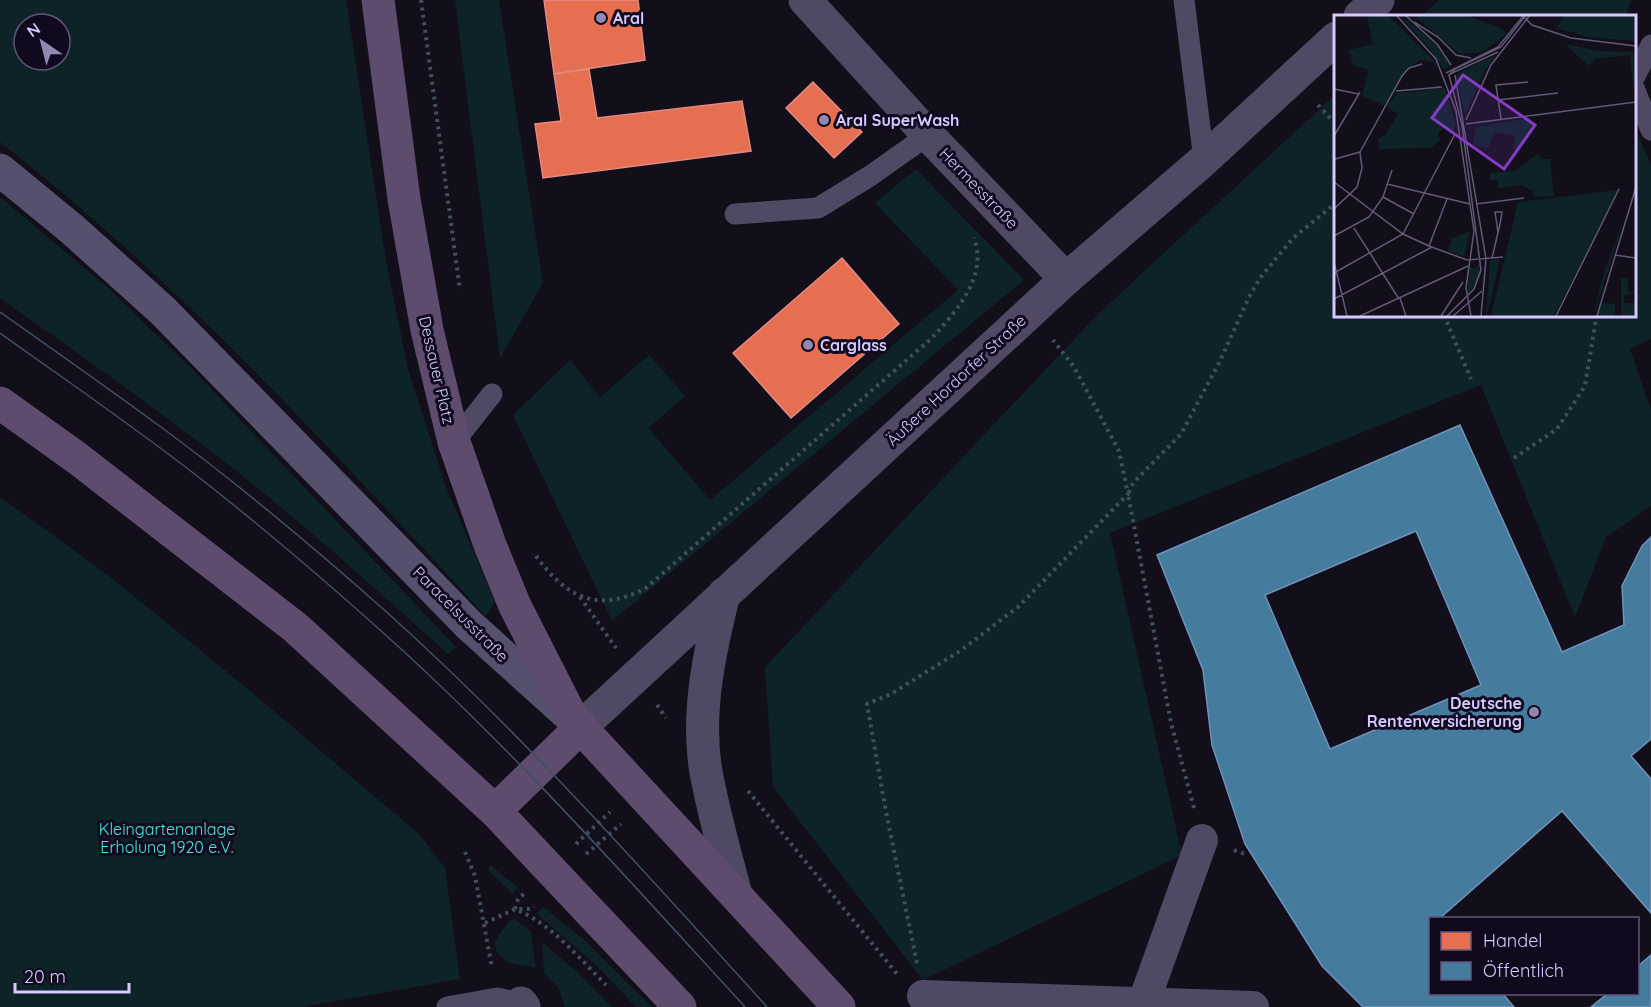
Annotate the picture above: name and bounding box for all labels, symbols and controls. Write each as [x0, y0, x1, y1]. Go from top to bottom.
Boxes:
place label: Aral [613, 8, 644, 28]
marker: Aral [594, 11, 608, 25]
north arrow [12, 12, 72, 72]
inset map [1334, 15, 1636, 316]
text: N [23, 18, 44, 41]
place label: Aral SuperWash [836, 110, 959, 130]
marker: Aral SuperWash [817, 113, 831, 127]
street label: Hermesstraße [935, 143, 1023, 233]
street label: Äußere Hordorfer Straße [882, 310, 1030, 450]
street label: Dessauer Platz [415, 314, 459, 426]
place label: Carglass [820, 335, 887, 355]
marker: Carglass [801, 338, 815, 352]
street label: Paracelsusstraße [409, 562, 513, 666]
place label: Deutsche Rentenversicherung [1367, 693, 1522, 731]
marker: Deutsche Rentenversicherung [1527, 705, 1541, 719]
park label: Kleingartenanlage Erholung 1920 e.V. [99, 819, 235, 857]
legend [1429, 917, 1639, 995]
text: Handel [1483, 929, 1543, 952]
scale bar [15, 956, 129, 994]
text: Öffentlich [1483, 959, 1564, 982]
text: 20 m [24, 965, 66, 988]

